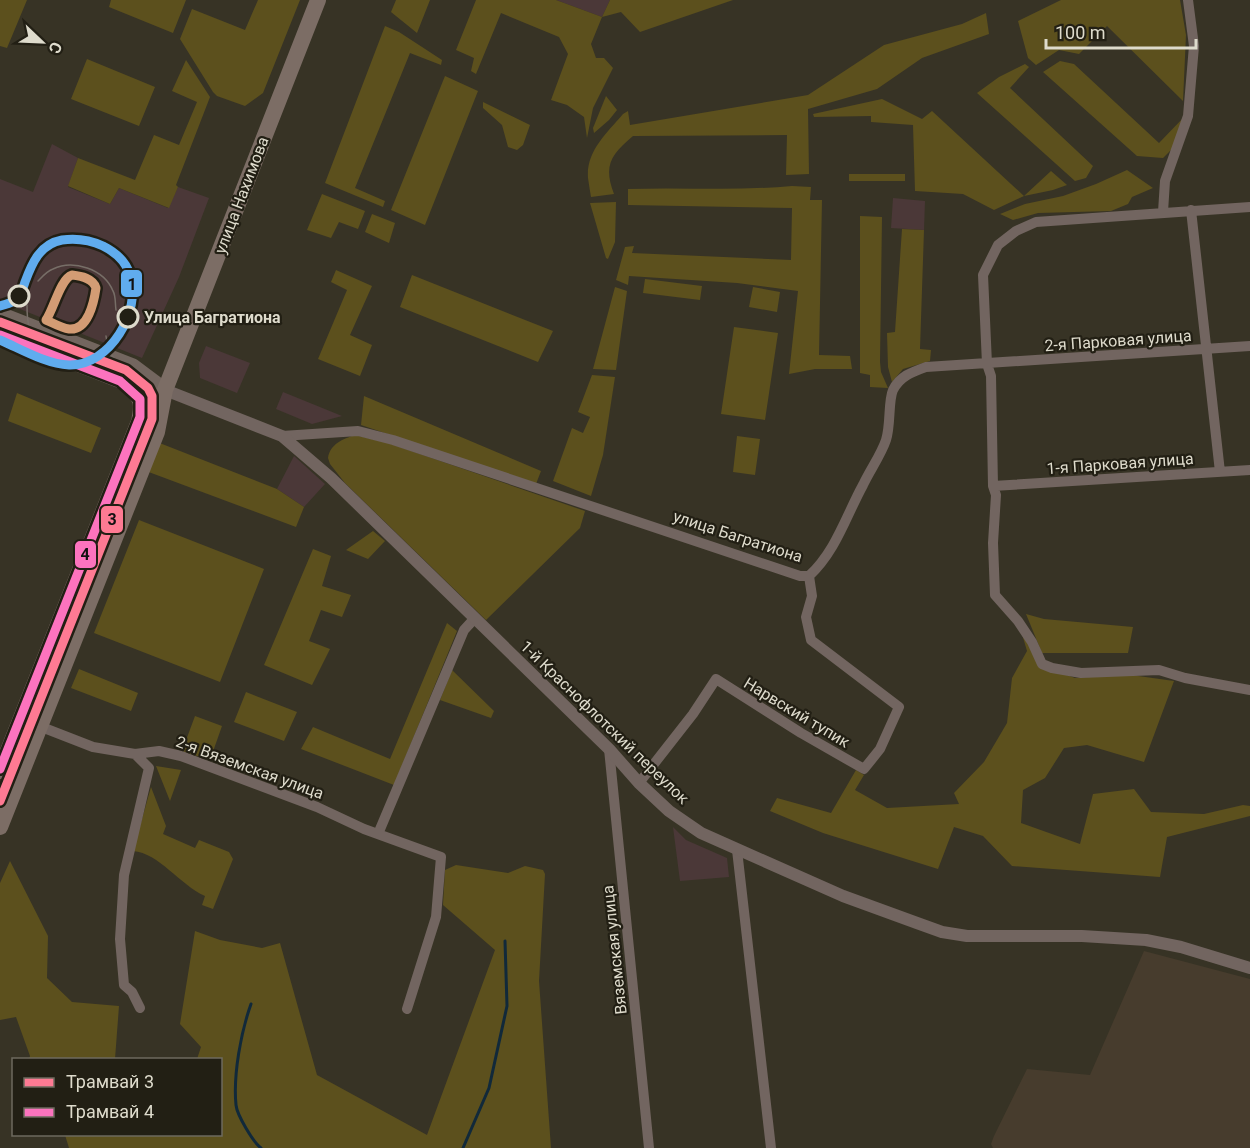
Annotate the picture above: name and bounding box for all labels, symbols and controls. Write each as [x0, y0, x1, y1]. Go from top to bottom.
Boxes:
north arrow [12, 12, 72, 72]
scale bar [1046, 12, 1196, 50]
text: 100 m [1055, 22, 1106, 43]
text: С [45, 39, 66, 56]
street label: улица Нахимова [210, 134, 273, 256]
line badge: 1 [120, 269, 143, 298]
text: 1 [127, 275, 137, 294]
unlabelled marker [8, 285, 30, 307]
marker: Улица Багратиона [117, 306, 139, 328]
place label: Улица Багратиона [144, 308, 281, 327]
street label: 2-я Парковая улица [1044, 326, 1192, 355]
street label: 1-я Парковая улица [1046, 449, 1194, 478]
line badge: 3 [100, 505, 124, 534]
street label: улица Багратиона [671, 507, 805, 566]
text: 3 [107, 510, 117, 529]
line badge: 4 [74, 540, 97, 569]
text: 4 [80, 545, 90, 564]
street label: 1-й Краснофлотский переулок [517, 637, 693, 808]
street label: Нарвский тупик [740, 673, 853, 752]
street label: 2-я Вяземская улица [173, 732, 326, 803]
street label: Вяземская улица [598, 884, 631, 1015]
legend [12, 1058, 222, 1136]
text: Трамвай 3 [66, 1071, 154, 1092]
text: Трамвай 4 [66, 1101, 154, 1122]

